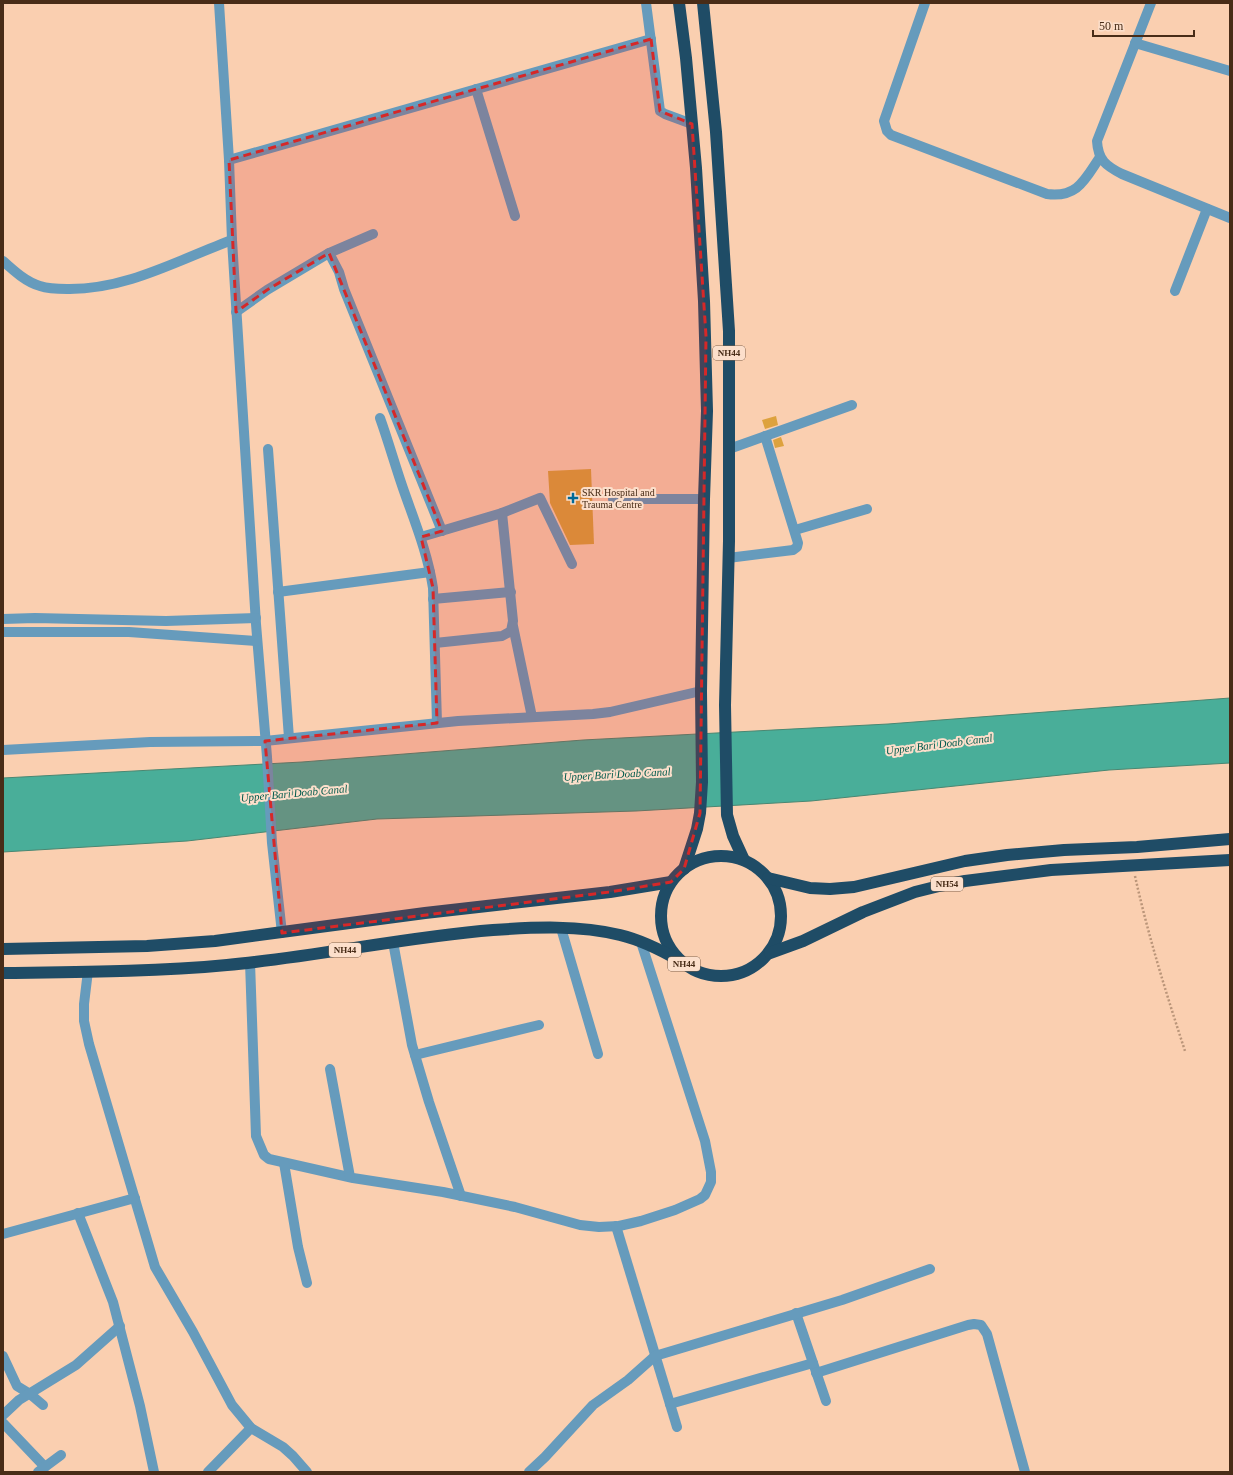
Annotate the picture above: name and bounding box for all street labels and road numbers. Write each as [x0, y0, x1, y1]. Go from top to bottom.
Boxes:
road number: NH44 [713, 346, 745, 360]
road number: NH54 [931, 877, 963, 891]
road number: NH44 [329, 943, 361, 957]
road number: NH44 [668, 957, 700, 971]

